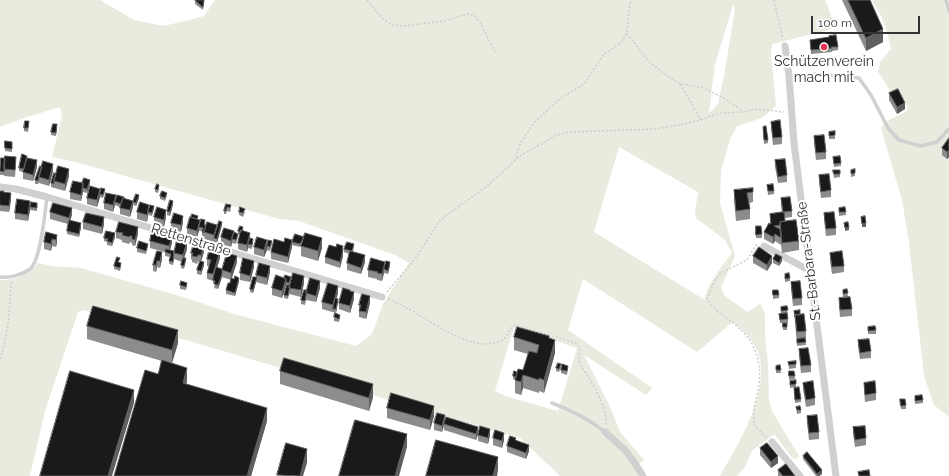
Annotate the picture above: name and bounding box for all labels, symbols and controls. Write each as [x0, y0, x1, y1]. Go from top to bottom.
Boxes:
scale bar [813, 8, 922, 34]
text: 100 m [818, 16, 852, 30]
marker: Schützenverein mach mit [819, 42, 829, 52]
place label: Schützenverein mach mit [774, 54, 874, 86]
street label: St.-Barbara-Straße [793, 201, 825, 321]
street label: Rettenstraße [149, 220, 233, 260]

